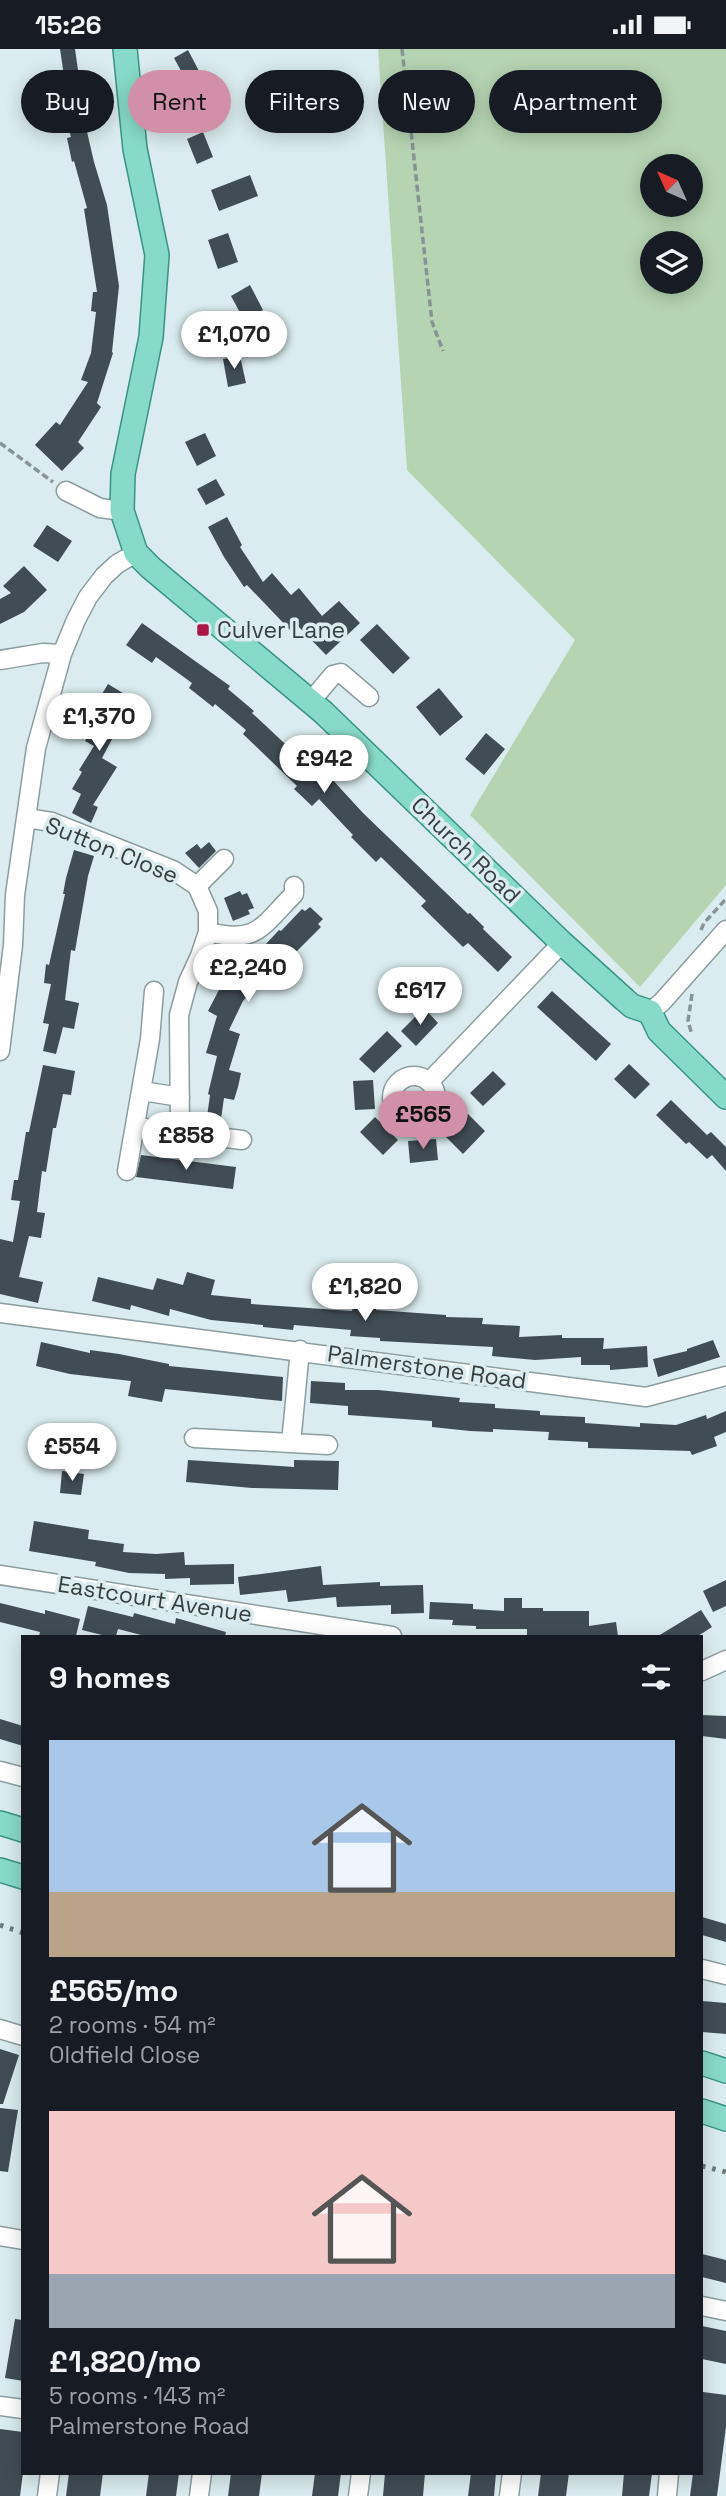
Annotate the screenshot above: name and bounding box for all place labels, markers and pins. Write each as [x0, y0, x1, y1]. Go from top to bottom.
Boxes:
pin: £1,070 [177, 311, 291, 371]
place label: Culver Lane [217, 615, 345, 645]
marker: Culver Lane [195, 622, 211, 638]
pin: £1,370 [42, 693, 156, 753]
pin: £942 [283, 735, 365, 795]
pin: £2,240 [191, 944, 305, 1004]
pin: £617 [379, 967, 461, 1027]
pin: £565 [382, 1091, 464, 1151]
pin: £858 [145, 1113, 227, 1172]
pin: £1,820 [308, 1263, 422, 1323]
pin: £554 [31, 1423, 113, 1483]

